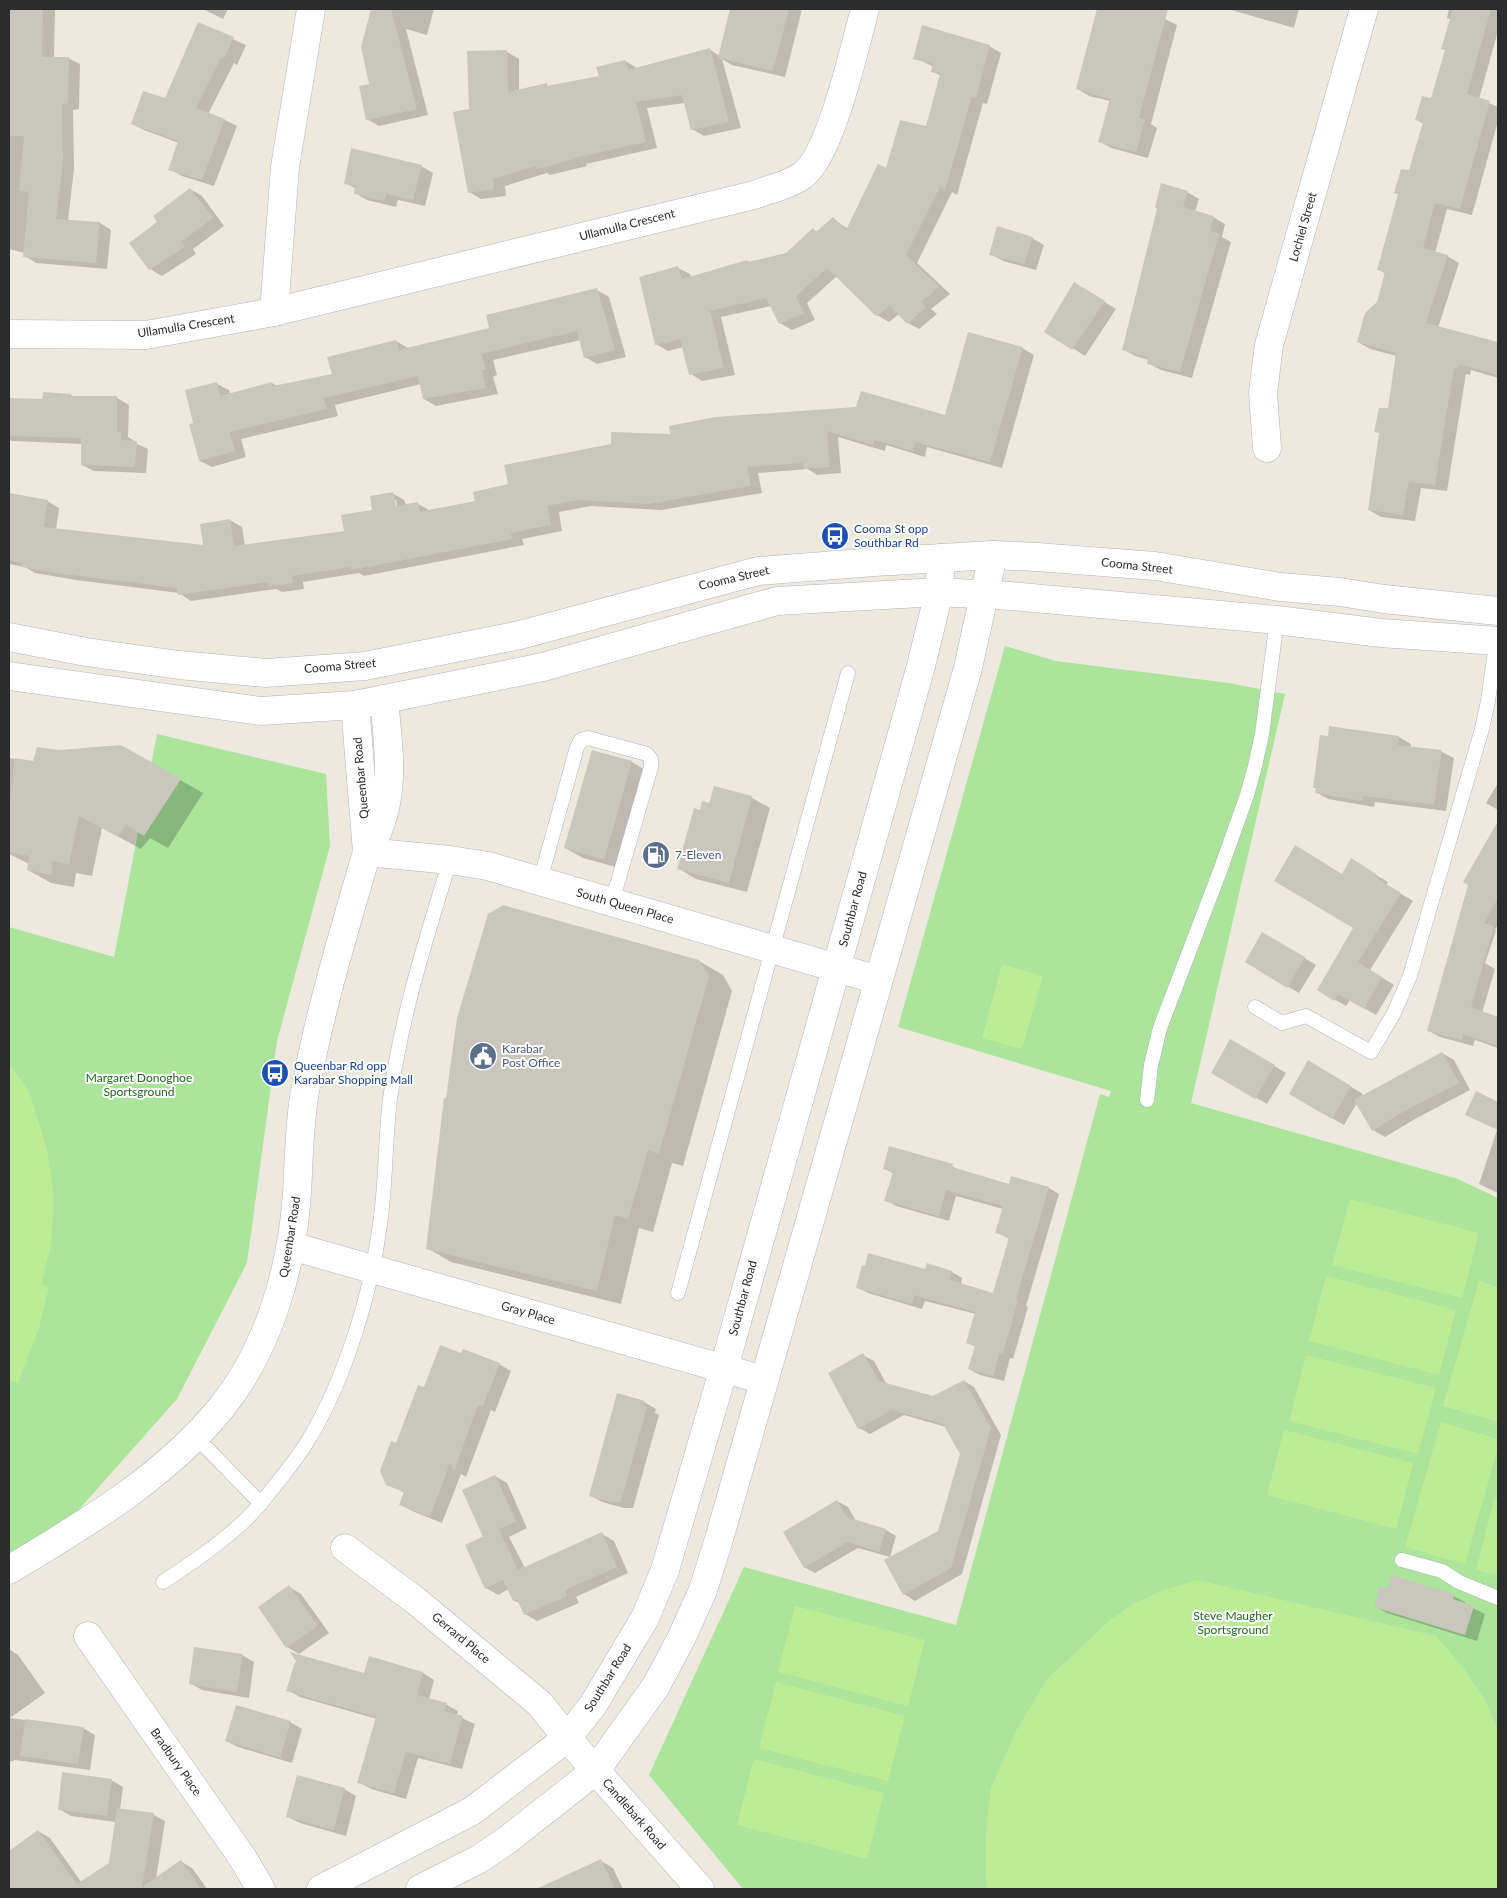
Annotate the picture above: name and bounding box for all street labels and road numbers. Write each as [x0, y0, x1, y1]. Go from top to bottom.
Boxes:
street label: Lochiel Street [1285, 190, 1320, 263]
street label: Ullamulla Crescent [577, 205, 677, 244]
street label: Ullamulla Crescent [136, 310, 236, 341]
street label: Cooma Street [1100, 554, 1174, 577]
street label: Cooma Street [697, 562, 771, 593]
street label: Cooma Street [303, 655, 377, 676]
street label: Queenbar Road [349, 737, 372, 820]
street label: Southbar Road [835, 870, 870, 948]
street label: South Queen Place [575, 884, 676, 927]
street label: Queenbar Road [276, 1195, 303, 1279]
street label: Southbar Road [725, 1259, 760, 1337]
street label: Gray Place [499, 1298, 557, 1327]
street label: Gerrard Place [429, 1609, 494, 1666]
street label: Southbar Road [581, 1641, 634, 1715]
street label: Bradbury Place [148, 1725, 205, 1798]
street label: Candlebark Road [599, 1775, 669, 1852]

